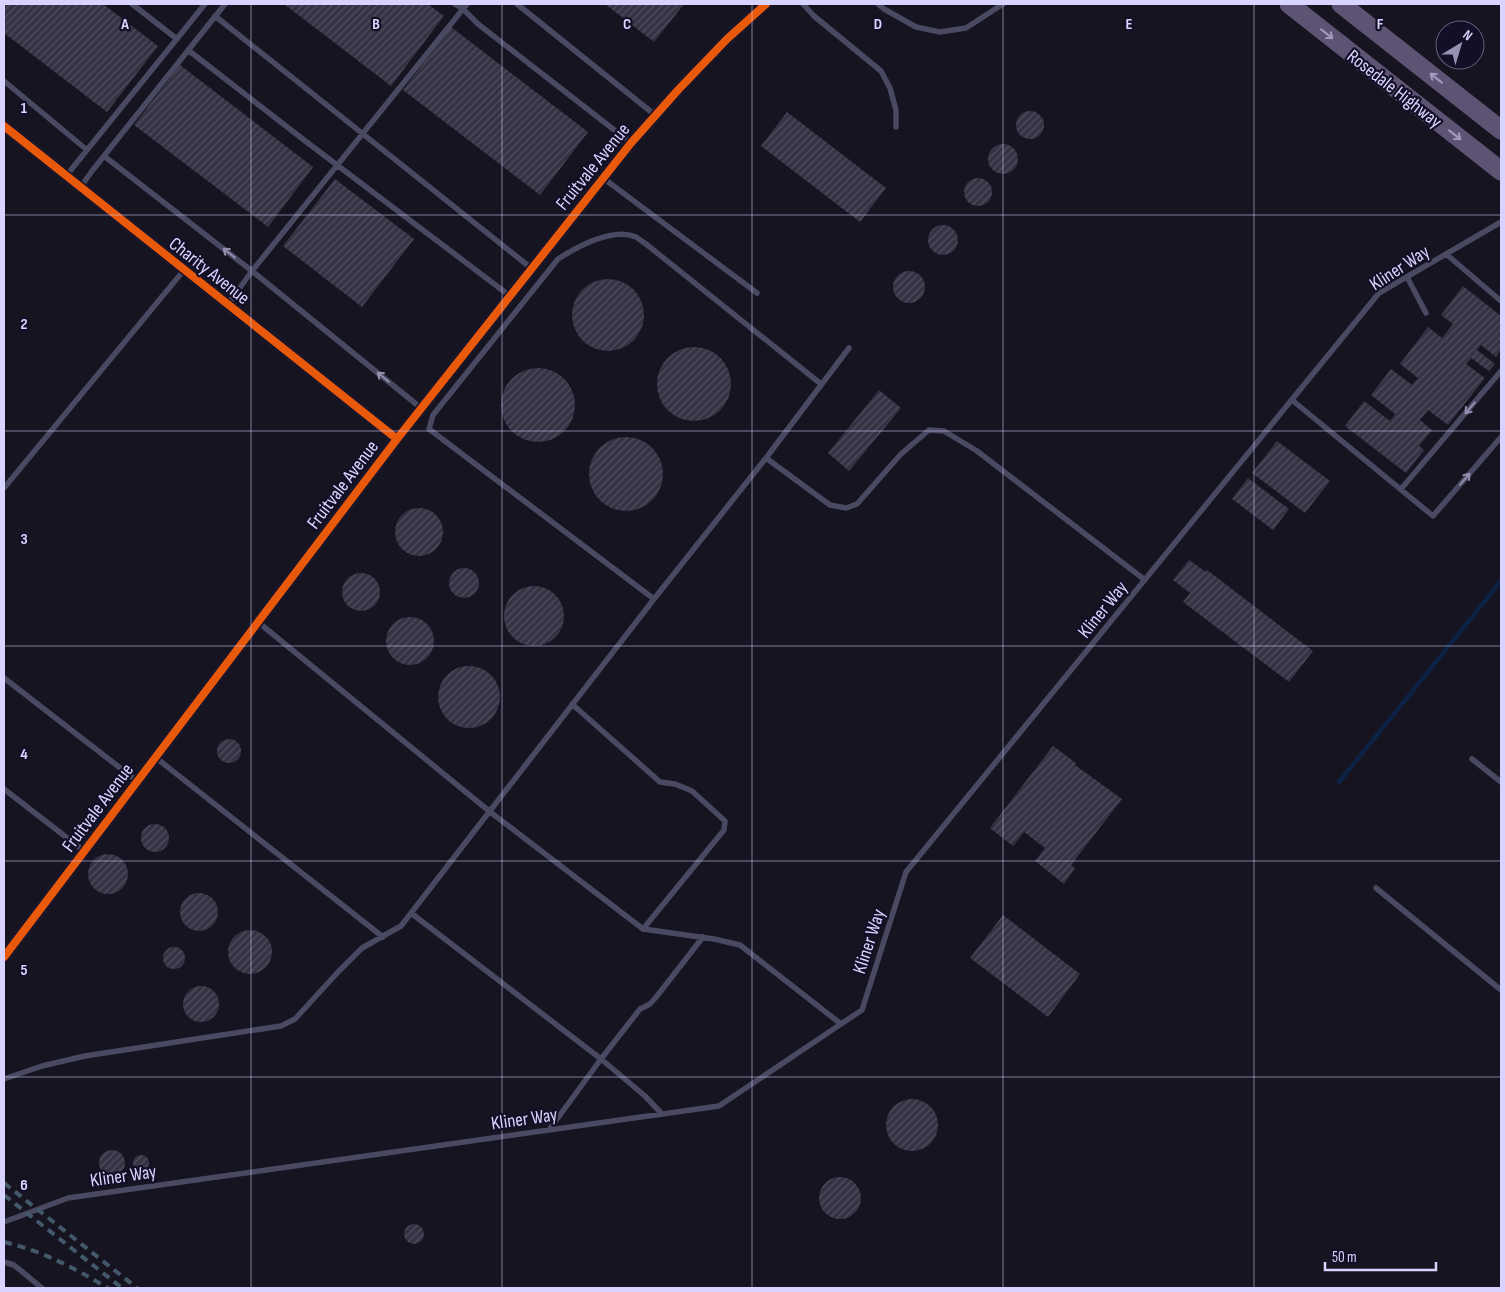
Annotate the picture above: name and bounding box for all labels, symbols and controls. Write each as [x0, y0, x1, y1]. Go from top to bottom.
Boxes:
text: A [120, 15, 129, 34]
text: B [372, 15, 380, 34]
text: C [623, 15, 631, 34]
text: D [874, 15, 882, 34]
text: E [1126, 15, 1133, 34]
text: F [1377, 15, 1384, 34]
north arrow [1435, 20, 1485, 70]
text: N [1460, 26, 1476, 44]
one-way arrow [1320, 29, 1334, 39]
street label: Rosedale Highway [1342, 45, 1447, 134]
one-way arrow [1429, 73, 1442, 84]
text: 1 [21, 99, 28, 118]
street label: Fruitvale Avenue [551, 119, 635, 215]
one-way arrow [1448, 129, 1461, 140]
street label: Charity Avenue [164, 232, 254, 310]
street label: Kliner Way [1366, 240, 1435, 296]
one-way arrow [223, 248, 236, 259]
text: 2 [20, 315, 28, 334]
one-way arrow [377, 372, 390, 383]
one-way arrow [1464, 401, 1475, 414]
street label: Fruitvale Avenue [302, 436, 384, 534]
one-way arrow [1459, 473, 1471, 486]
text: 3 [20, 530, 28, 549]
street label: Kliner Way [1073, 576, 1134, 643]
text: 4 [20, 745, 28, 764]
street label: Fruitvale Avenue [57, 759, 139, 857]
street label: Kliner Way [848, 906, 891, 977]
text: 5 [20, 961, 28, 980]
street label: Kliner Way [490, 1103, 560, 1136]
street label: Kliner Way [89, 1160, 159, 1193]
text: 6 [20, 1176, 28, 1195]
scale bar [1325, 1240, 1436, 1272]
text: 50 m [1332, 1248, 1357, 1267]

